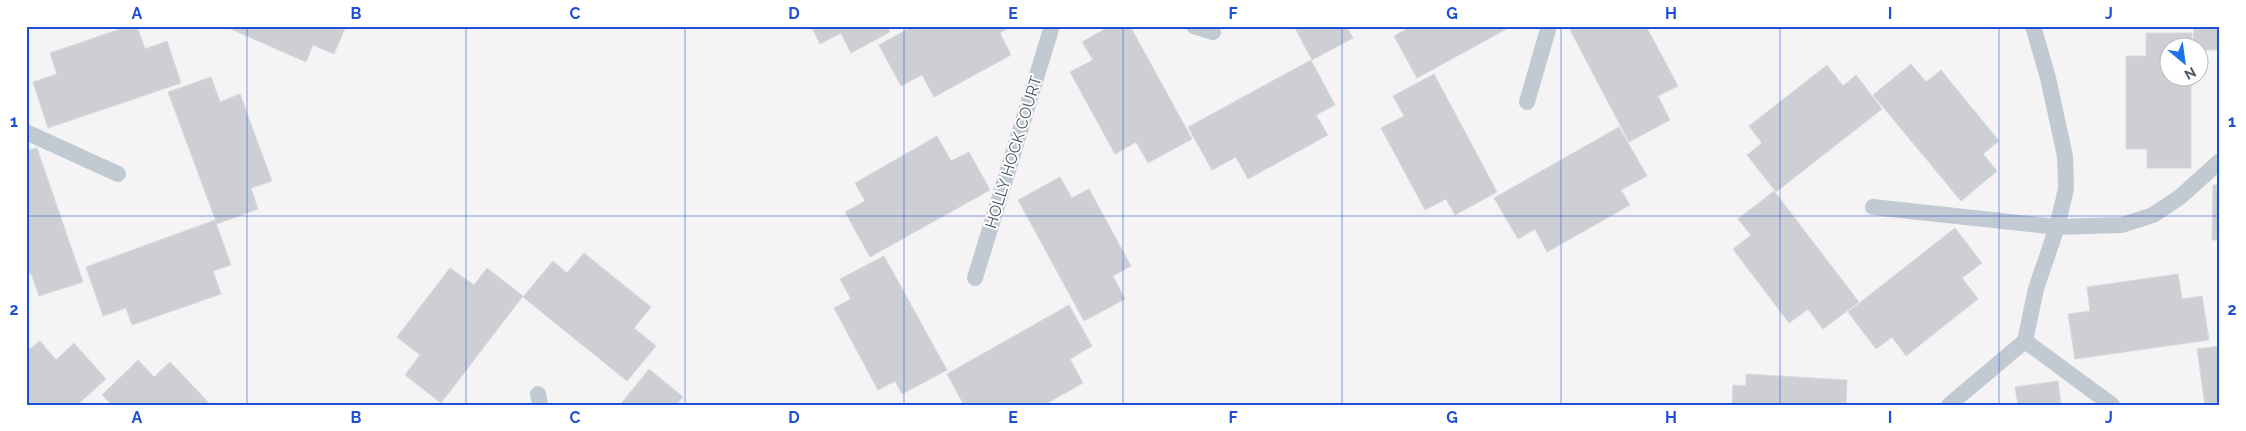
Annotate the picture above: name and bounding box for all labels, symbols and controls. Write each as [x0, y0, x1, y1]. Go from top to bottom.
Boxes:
text: A [132, 4, 143, 23]
text: B [351, 4, 362, 23]
text: C [570, 4, 581, 23]
text: D [788, 4, 800, 23]
text: E [1008, 4, 1018, 23]
text: F [1228, 4, 1238, 23]
text: G [1446, 4, 1458, 23]
text: H [1665, 4, 1677, 23]
text: I [1888, 4, 1892, 23]
text: J [2105, 4, 2113, 23]
north arrow [2158, 38, 2208, 88]
text: N [2182, 64, 2199, 83]
street label: HOLLY HOCK COURT [981, 73, 1046, 231]
text: 1 [10, 112, 18, 131]
text: 1 [2228, 112, 2236, 131]
text: 2 [9, 300, 19, 319]
text: 2 [2227, 300, 2237, 319]
text: A [132, 408, 143, 427]
text: B [351, 408, 362, 427]
text: C [570, 408, 581, 427]
text: D [788, 408, 800, 427]
text: E [1008, 408, 1018, 427]
text: F [1228, 408, 1238, 427]
text: G [1446, 408, 1458, 427]
text: H [1665, 408, 1677, 427]
text: I [1888, 408, 1892, 427]
text: J [2105, 408, 2113, 427]

